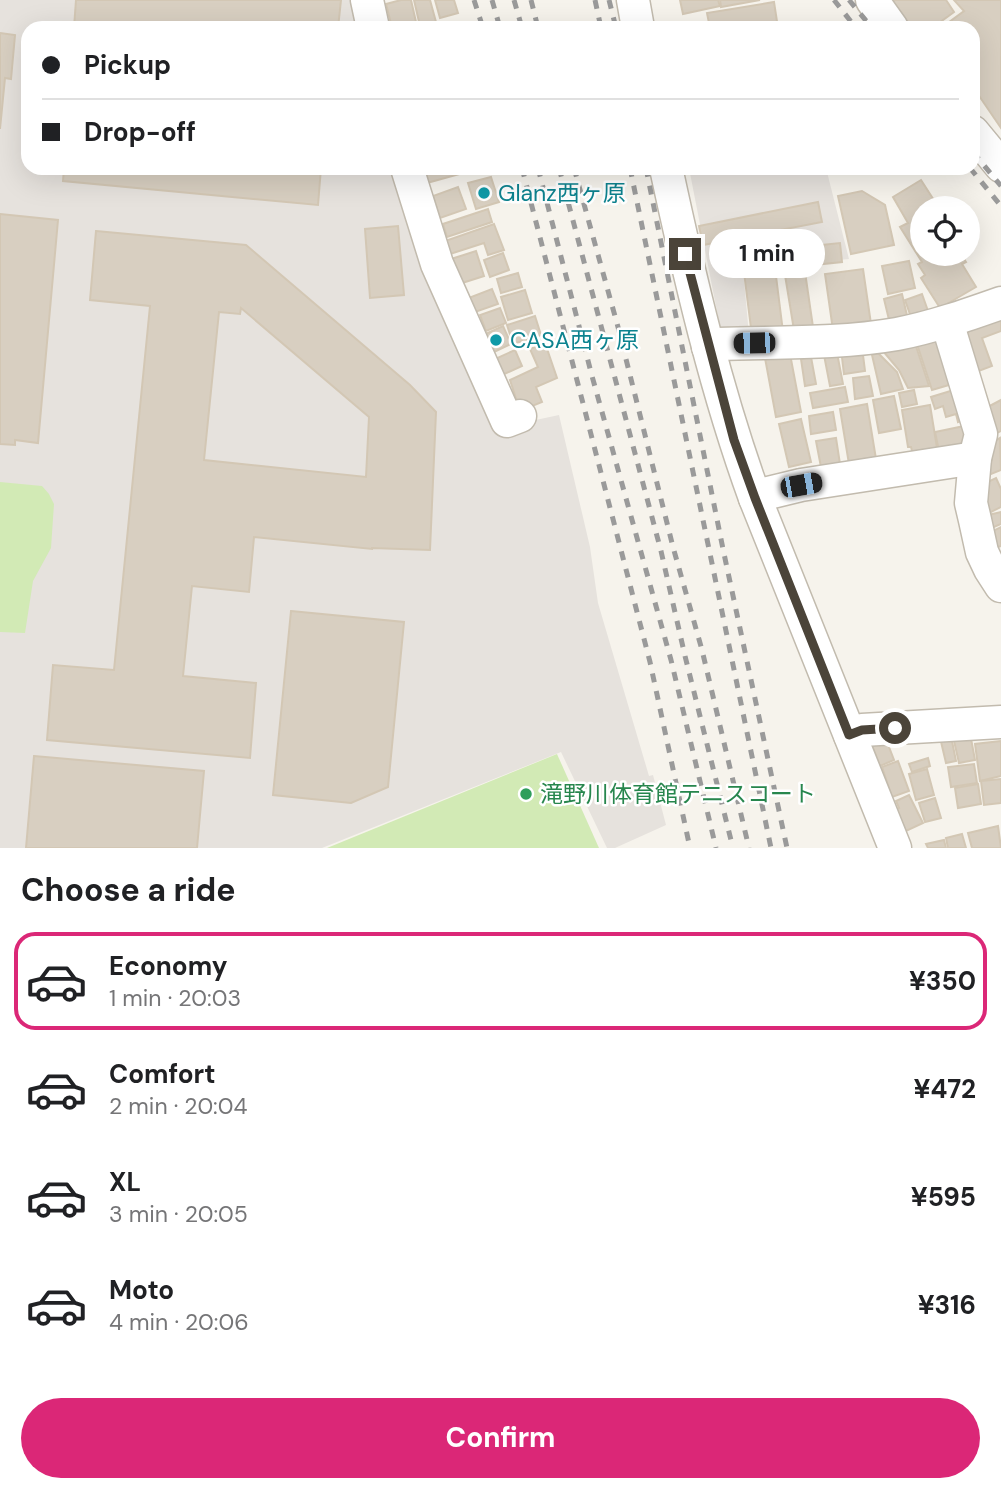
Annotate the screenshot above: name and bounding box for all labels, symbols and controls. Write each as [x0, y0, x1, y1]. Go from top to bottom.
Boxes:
text: Pickup [84, 48, 171, 82]
text: Drop-off [84, 115, 196, 149]
place label: Glanz西ヶ原 [498, 178, 626, 208]
marker: Glanz西ヶ原 [476, 185, 492, 201]
map controls [910, 196, 980, 266]
button: locate [910, 196, 980, 266]
callout: 1 min [710, 230, 825, 278]
route end [669, 238, 701, 270]
text: 1 min [739, 238, 795, 268]
place label: CASA西ヶ原 [510, 325, 639, 355]
marker: CASA西ヶ原 [488, 332, 504, 348]
car [733, 332, 776, 354]
car [779, 471, 824, 499]
route start [879, 712, 911, 744]
place label: 滝野川体育館テニスコート [540, 779, 816, 809]
marker: 滝野川体育館テニスコート [518, 786, 534, 802]
text: Choose a ride [21, 869, 236, 911]
text: Economy [109, 949, 227, 983]
icon: car [25, 950, 88, 1013]
text: ¥350 [909, 964, 976, 998]
text: 1 min · 20:03 [109, 983, 241, 1013]
text: Comfort [109, 1057, 215, 1091]
icon: car [25, 1058, 88, 1121]
text: ¥472 [914, 1072, 976, 1106]
text: 2 min · 20:04 [109, 1091, 247, 1121]
text: XL [109, 1165, 141, 1199]
icon: car [25, 1166, 88, 1229]
text: ¥595 [911, 1180, 976, 1214]
text: 3 min · 20:05 [109, 1199, 248, 1229]
text: Moto [109, 1273, 174, 1307]
icon: car [25, 1274, 88, 1337]
text: ¥316 [918, 1288, 976, 1322]
text: 4 min · 20:06 [109, 1307, 249, 1337]
button: Confirm [21, 1398, 980, 1478]

